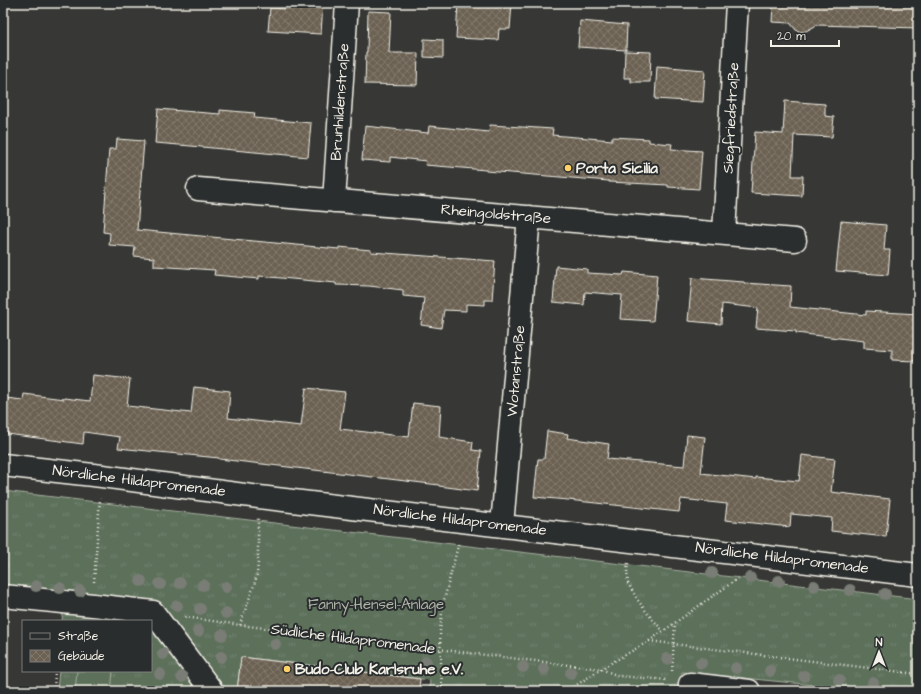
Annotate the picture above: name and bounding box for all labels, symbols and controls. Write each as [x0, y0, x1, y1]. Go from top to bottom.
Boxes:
scale bar [771, 22, 839, 48]
text: 20 m [777, 28, 806, 45]
street label: Brunhildenstraße [325, 43, 355, 161]
street label: Siegfriedstraße [718, 62, 745, 174]
place label: Porta Sicilia [576, 158, 658, 179]
marker: Porta Sicilia [563, 163, 573, 173]
street label: Rheingoldstraße [440, 199, 552, 230]
street label: Wotanstraße [502, 324, 530, 418]
street label: Nördliche Hildapromenade [51, 460, 227, 502]
street label: Nördliche Hildapromenade [372, 499, 548, 541]
street label: Nördliche Hildapromenade [694, 537, 870, 579]
park label: Fanny-Hensel-Anlage [308, 594, 444, 616]
street label: Südliche Hildapromenade [270, 618, 436, 660]
legend [22, 620, 152, 672]
text: Straße [58, 628, 99, 645]
north arrow [859, 632, 899, 672]
text: N [876, 635, 883, 650]
text: Gebäude [58, 648, 105, 665]
place label: Budo-Club Karlsruhe e.V. [295, 659, 463, 680]
marker: Budo-Club Karlsruhe e.V. [282, 664, 292, 674]

